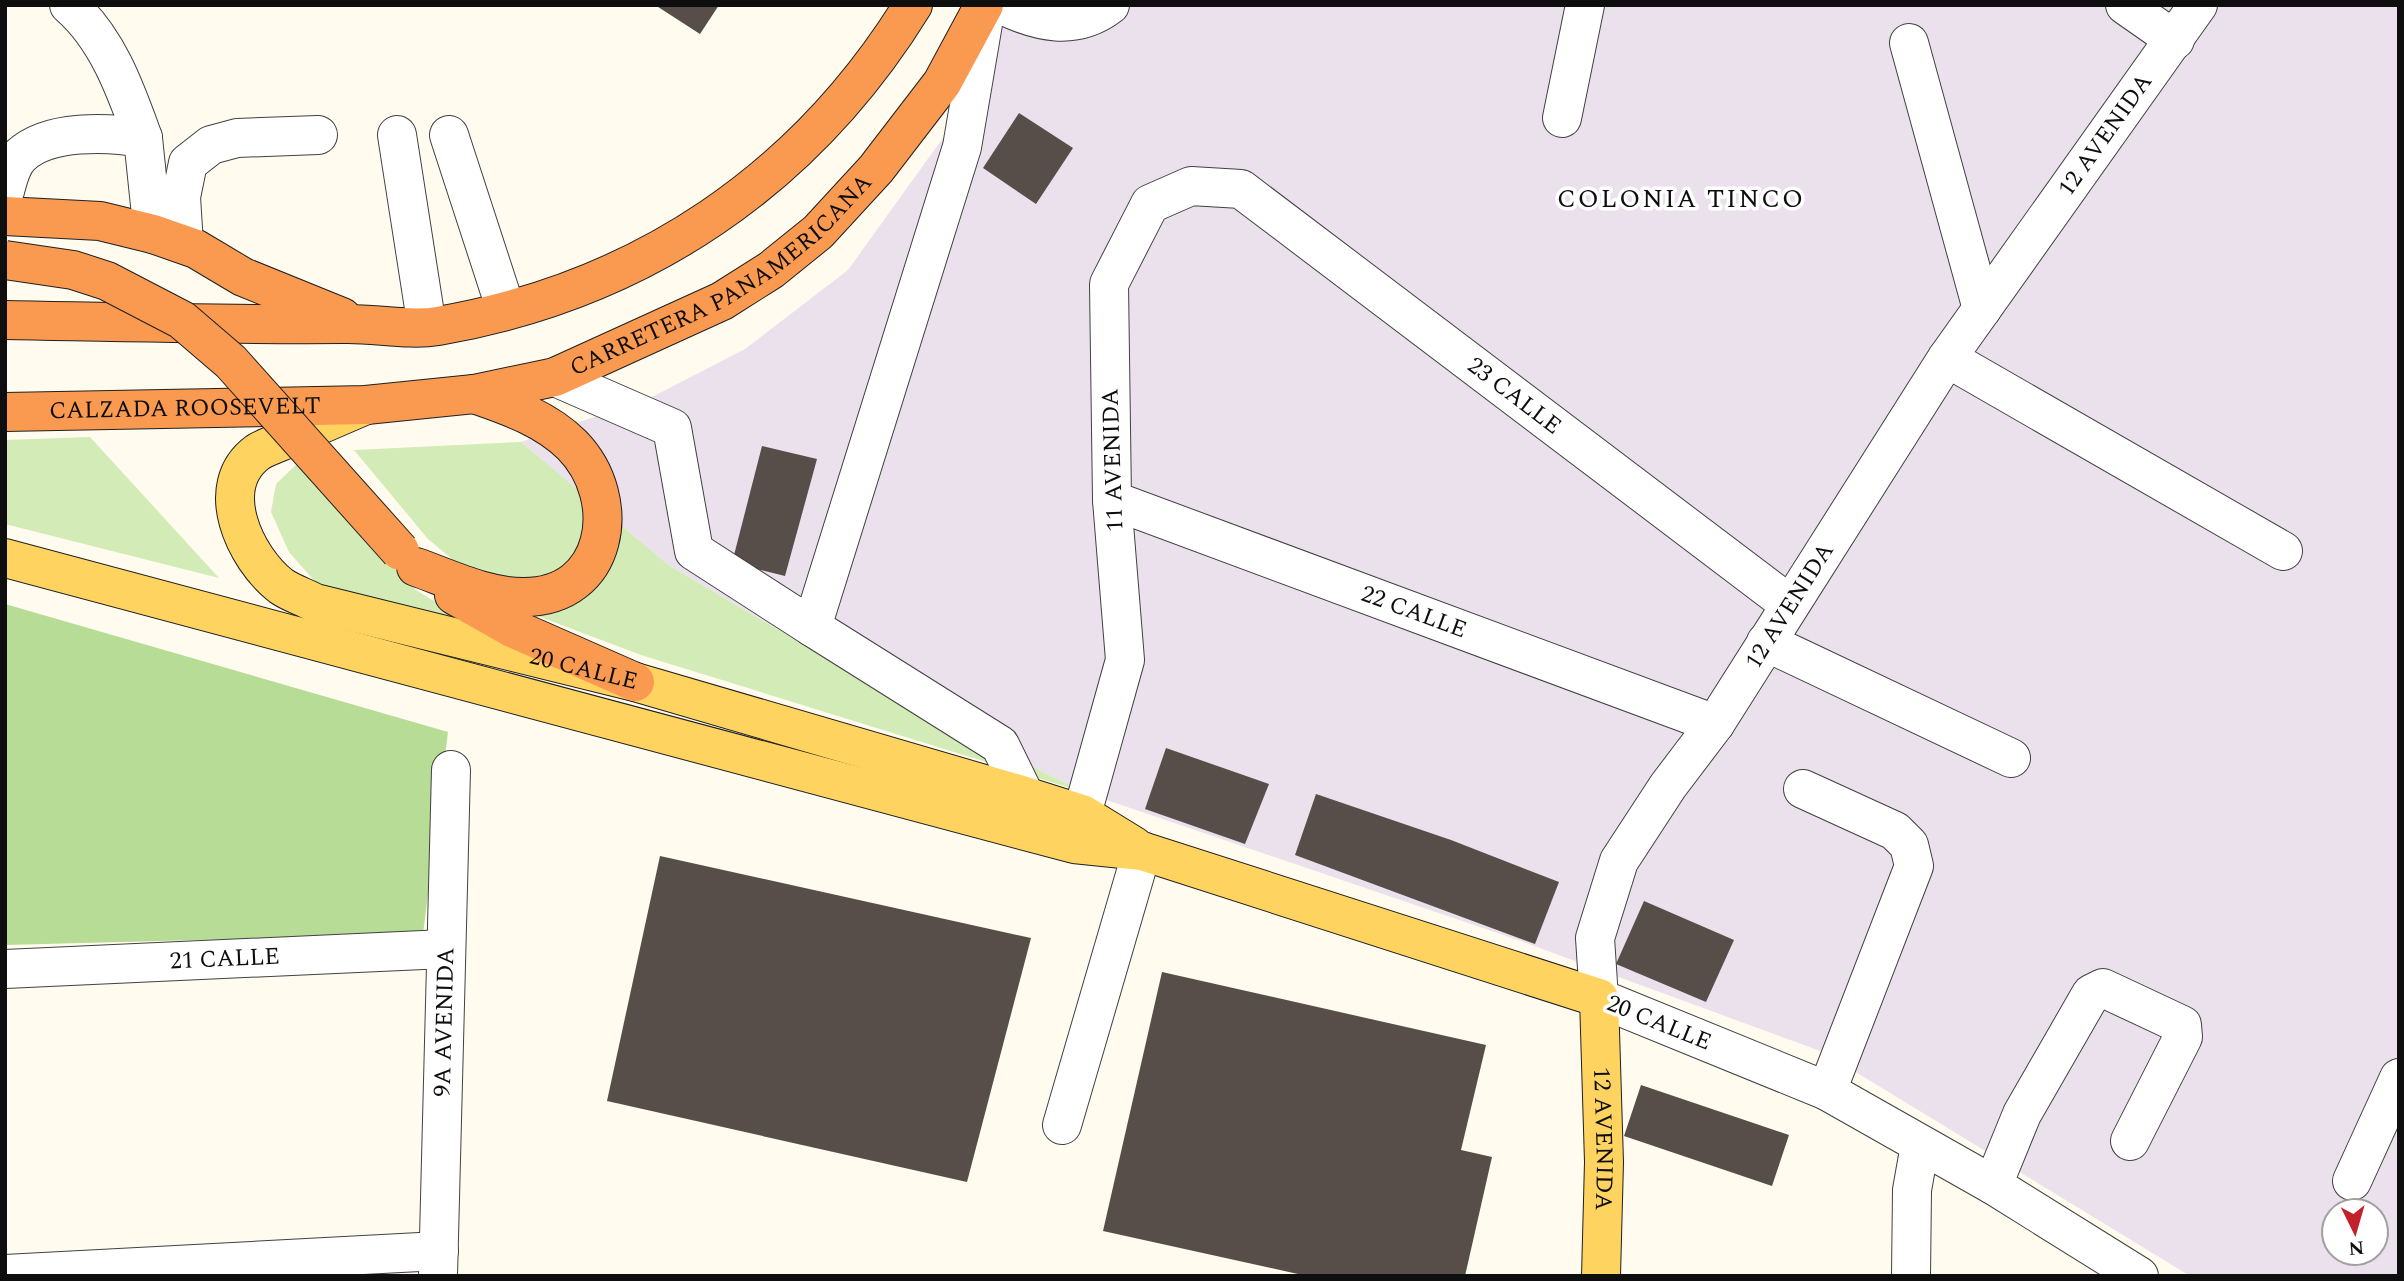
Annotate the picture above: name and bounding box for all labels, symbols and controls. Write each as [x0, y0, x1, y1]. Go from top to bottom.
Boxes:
street label: 12 AVENIDA [2049, 66, 2162, 204]
street label: CARRETERA PANAMERICANA [564, 166, 881, 386]
district label: COLONIA TINCO [1557, 179, 1805, 219]
street label: 23 CALLE [1459, 348, 1569, 444]
street label: CALZADA ROOSEVELT [49, 388, 321, 429]
street label: 11 AVENIDA [1093, 388, 1133, 532]
street label: 12 AVENIDA [1736, 536, 1844, 676]
street label: 22 CALLE [1356, 576, 1472, 648]
street label: 20 CALLE [525, 639, 641, 700]
street label: 21 CALLE [169, 939, 281, 980]
street label: 9A AVENIDA [425, 947, 464, 1097]
street label: 20 CALLE [1601, 986, 1717, 1060]
street label: 12 AVENIDA [1583, 1067, 1622, 1211]
north arrow [2320, 1197, 2390, 1267]
text: N [2347, 1232, 2365, 1263]

